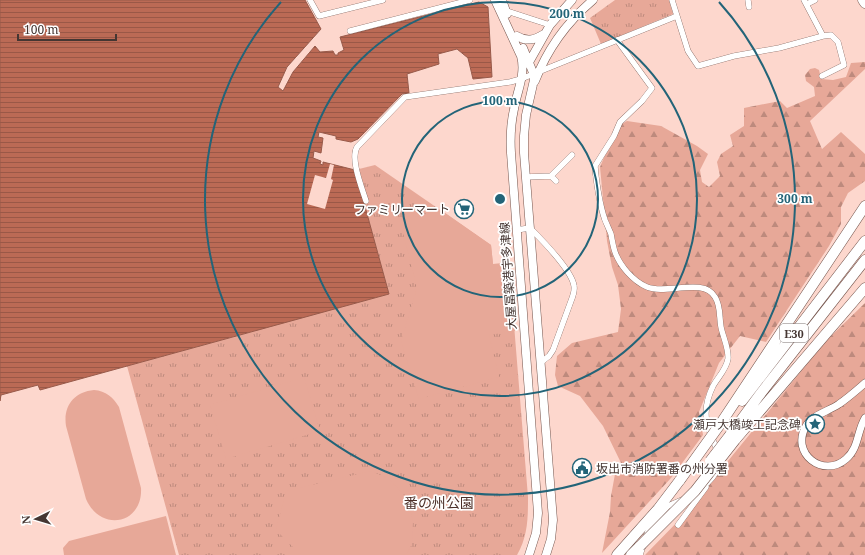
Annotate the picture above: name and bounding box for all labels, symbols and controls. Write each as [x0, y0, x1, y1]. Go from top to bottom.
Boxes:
text: 200 m [549, 5, 585, 22]
scale bar [18, 16, 116, 42]
text: 100 m [24, 21, 59, 38]
text: 100 m [482, 92, 518, 109]
text: 300 m [777, 190, 813, 207]
centre of rings [493, 192, 507, 206]
supermarket icon: ファミリーマート [453, 198, 475, 220]
place label: ファミリーマート [354, 201, 450, 218]
street label: 大屋冨築港宇多津線 [496, 222, 520, 330]
road number: E30 [780, 324, 808, 342]
place icon: 瀬戸大橋竣工記念碑 [804, 413, 826, 435]
place label: 瀬戸大橋竣工記念碑 [693, 416, 801, 433]
public building icon: 坂出市消防署番の州分署 [571, 457, 593, 479]
place label: 坂出市消防署番の州分署 [596, 460, 728, 477]
district label: 番の州公園 [404, 493, 474, 512]
north arrow [16, 499, 56, 539]
text: N [18, 515, 33, 525]

